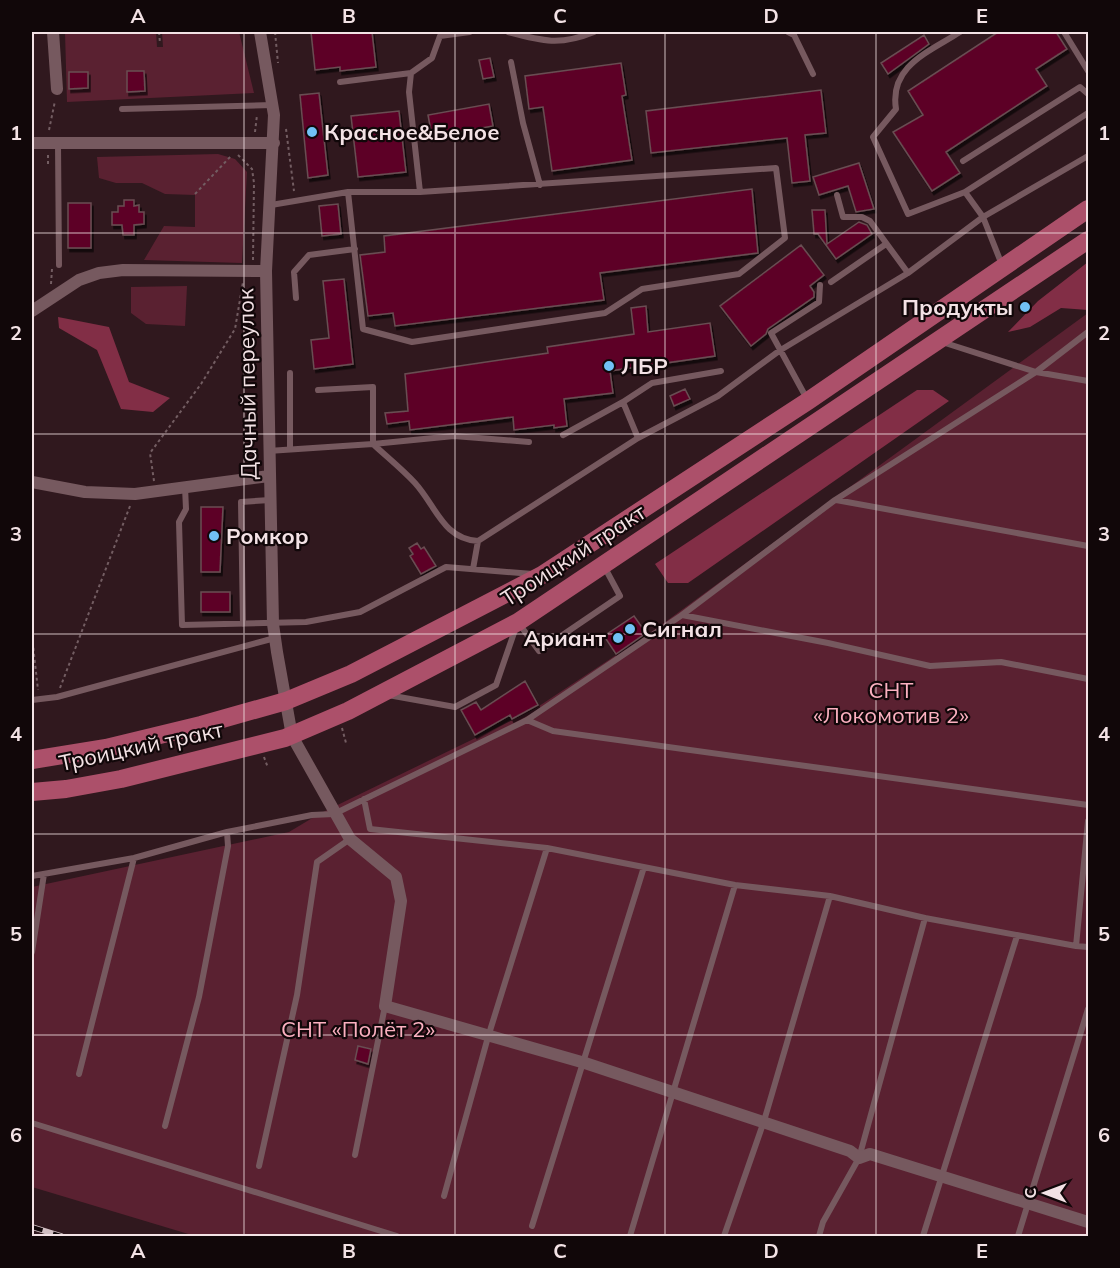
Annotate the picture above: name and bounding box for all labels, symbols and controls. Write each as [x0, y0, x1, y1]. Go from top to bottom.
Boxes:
text: A [131, 3, 146, 28]
text: B [342, 3, 356, 28]
text: C [553, 3, 567, 28]
text: D [763, 3, 779, 28]
text: E [976, 3, 988, 28]
place label: Красное&Белое [324, 118, 500, 146]
text: 1 [10, 120, 22, 145]
text: 1 [1098, 120, 1110, 145]
marker: Красное&Белое [305, 125, 319, 139]
street label: Дачный переулок [231, 288, 263, 480]
place label: Продукты [902, 293, 1013, 321]
marker: Продукты [1018, 300, 1032, 314]
text: 2 [10, 320, 22, 345]
text: 2 [1098, 320, 1110, 345]
place label: ЛБР [621, 352, 668, 380]
marker: ЛБР [602, 359, 616, 373]
street label: Троицкий тракт [495, 498, 651, 612]
text: 3 [10, 521, 22, 546]
text: 3 [1098, 521, 1110, 546]
place label: Ромкор [226, 522, 309, 550]
marker: Ромкор [207, 529, 221, 543]
place label: Сигнал [642, 615, 722, 643]
marker: Сигнал [623, 622, 637, 636]
place label: Ариант [524, 624, 606, 652]
marker: Ариант [611, 631, 625, 645]
park label: СНТ «Локомотив 2» [813, 676, 969, 729]
street label: Троицкий тракт [57, 715, 225, 777]
text: 4 [10, 721, 22, 746]
text: 4 [1098, 721, 1110, 746]
text: 5 [10, 921, 22, 946]
text: 5 [1098, 921, 1110, 946]
park label: СНТ «Полёт 2» [281, 1015, 435, 1043]
text: 6 [10, 1122, 22, 1147]
text: 6 [1098, 1122, 1110, 1147]
north arrow [1015, 1163, 1075, 1223]
text: С [1020, 1187, 1040, 1198]
text: A [131, 1238, 146, 1263]
text: B [342, 1238, 356, 1263]
text: C [553, 1238, 567, 1263]
text: D [763, 1238, 779, 1263]
text: E [976, 1238, 988, 1263]

